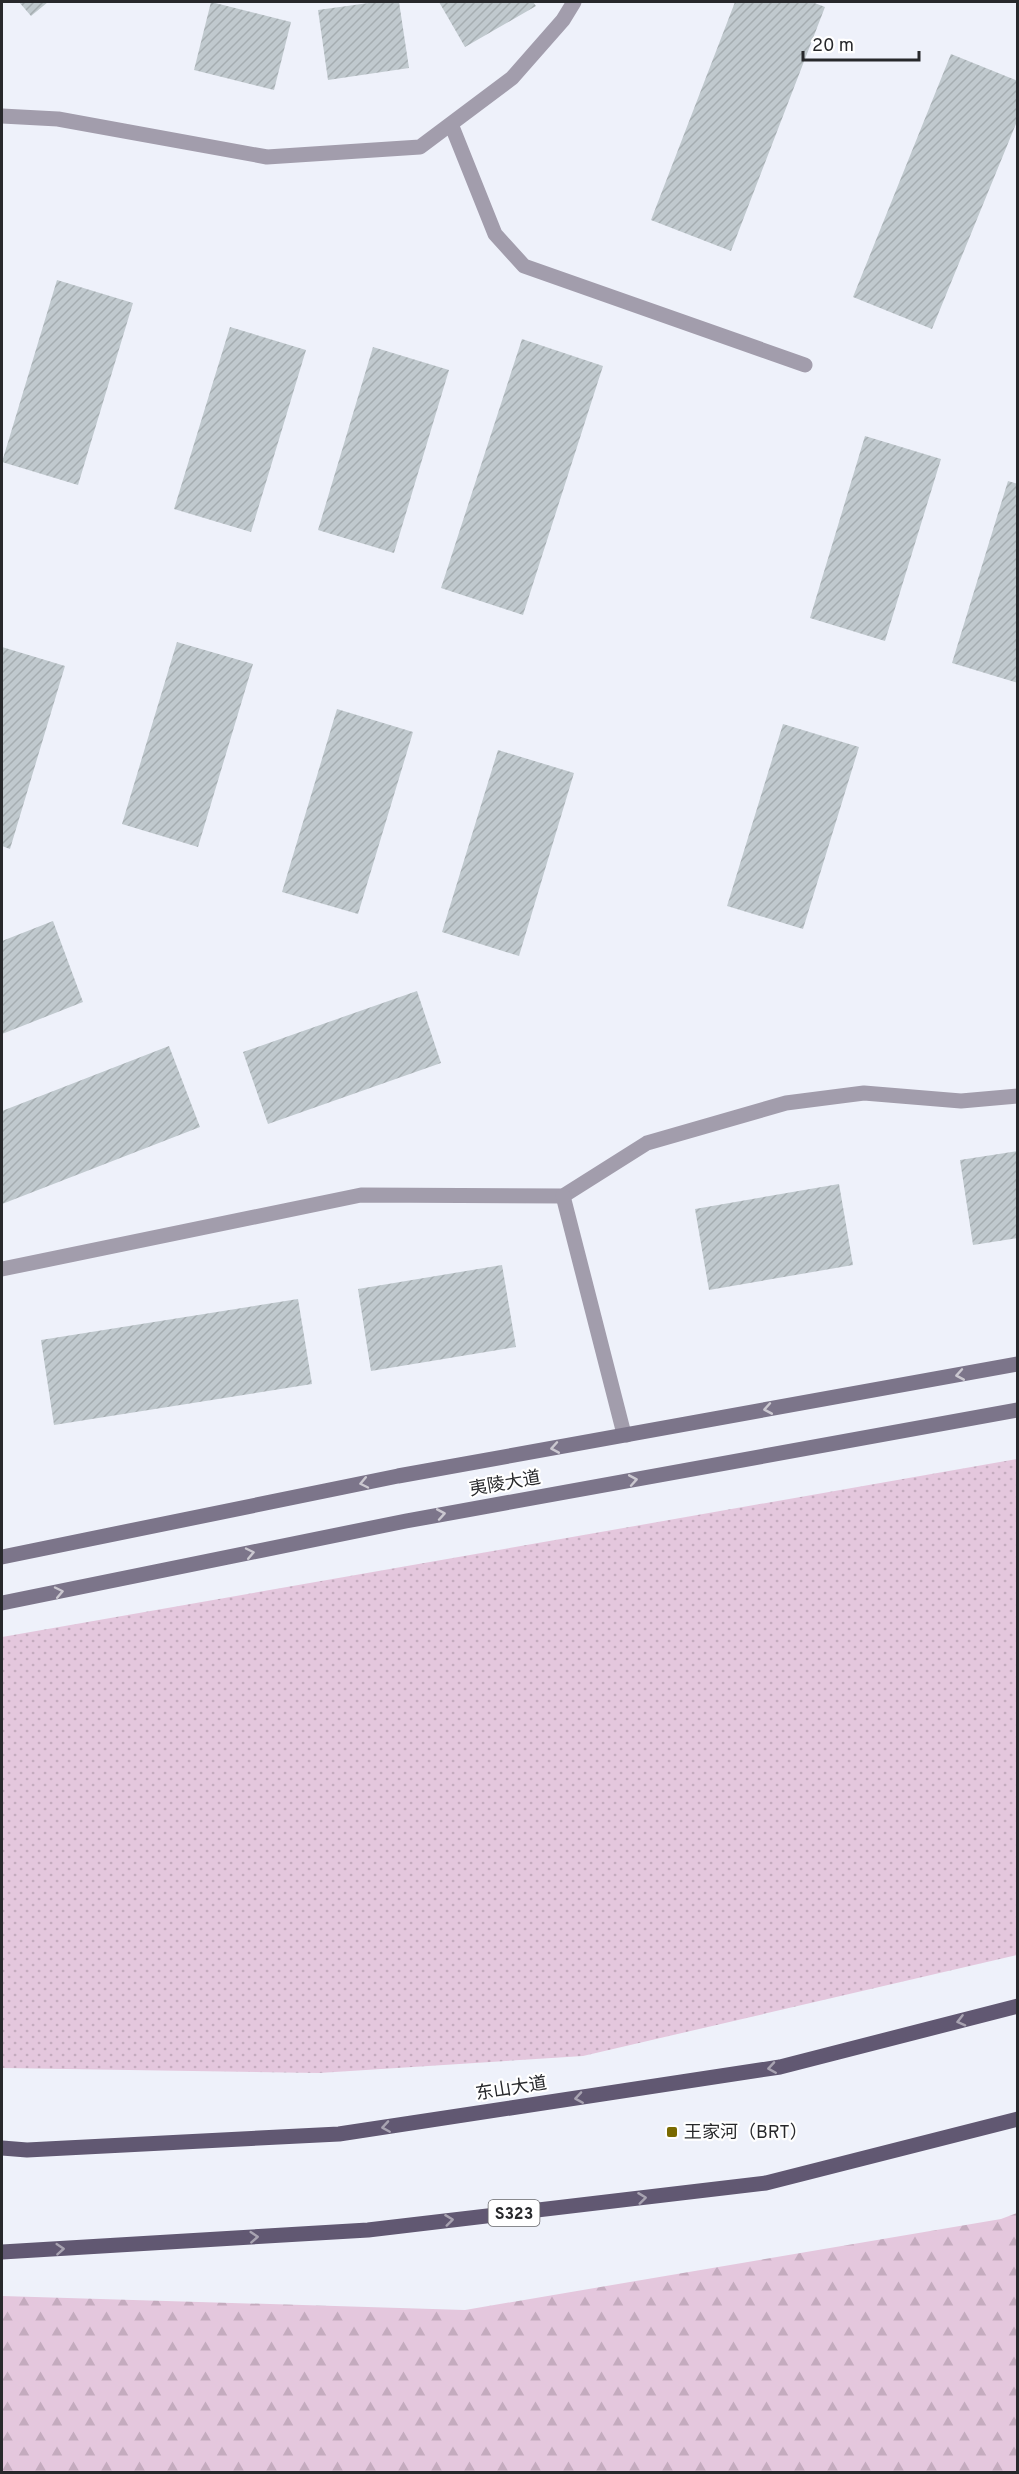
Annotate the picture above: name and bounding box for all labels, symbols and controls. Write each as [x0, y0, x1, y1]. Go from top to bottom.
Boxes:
scale bar [803, 24, 918, 62]
text: 20 m [812, 35, 854, 58]
one-way arrow [955, 1368, 965, 1380]
one-way arrow [763, 1402, 773, 1415]
one-way arrow [551, 1441, 561, 1454]
street label: 夷陵大道 [468, 1467, 543, 1502]
one-way arrow [628, 1474, 638, 1486]
one-way arrow [359, 1476, 369, 1489]
one-way arrow [436, 1508, 446, 1521]
one-way arrow [245, 1547, 255, 1560]
one-way arrow [54, 1586, 64, 1599]
one-way arrow [956, 2013, 966, 2026]
one-way arrow [767, 2062, 776, 2074]
street label: 东山大道 [474, 2072, 549, 2106]
one-way arrow [574, 2091, 584, 2103]
one-way arrow [382, 2120, 391, 2132]
place label: 王家河（BRT） [684, 2122, 808, 2145]
marker: 王家河（BRT） [665, 2125, 679, 2139]
one-way arrow [638, 2192, 647, 2204]
road number: S323 [488, 2200, 540, 2226]
one-way arrow [444, 2214, 453, 2227]
one-way arrow [250, 2230, 259, 2243]
one-way arrow [55, 2243, 64, 2256]

